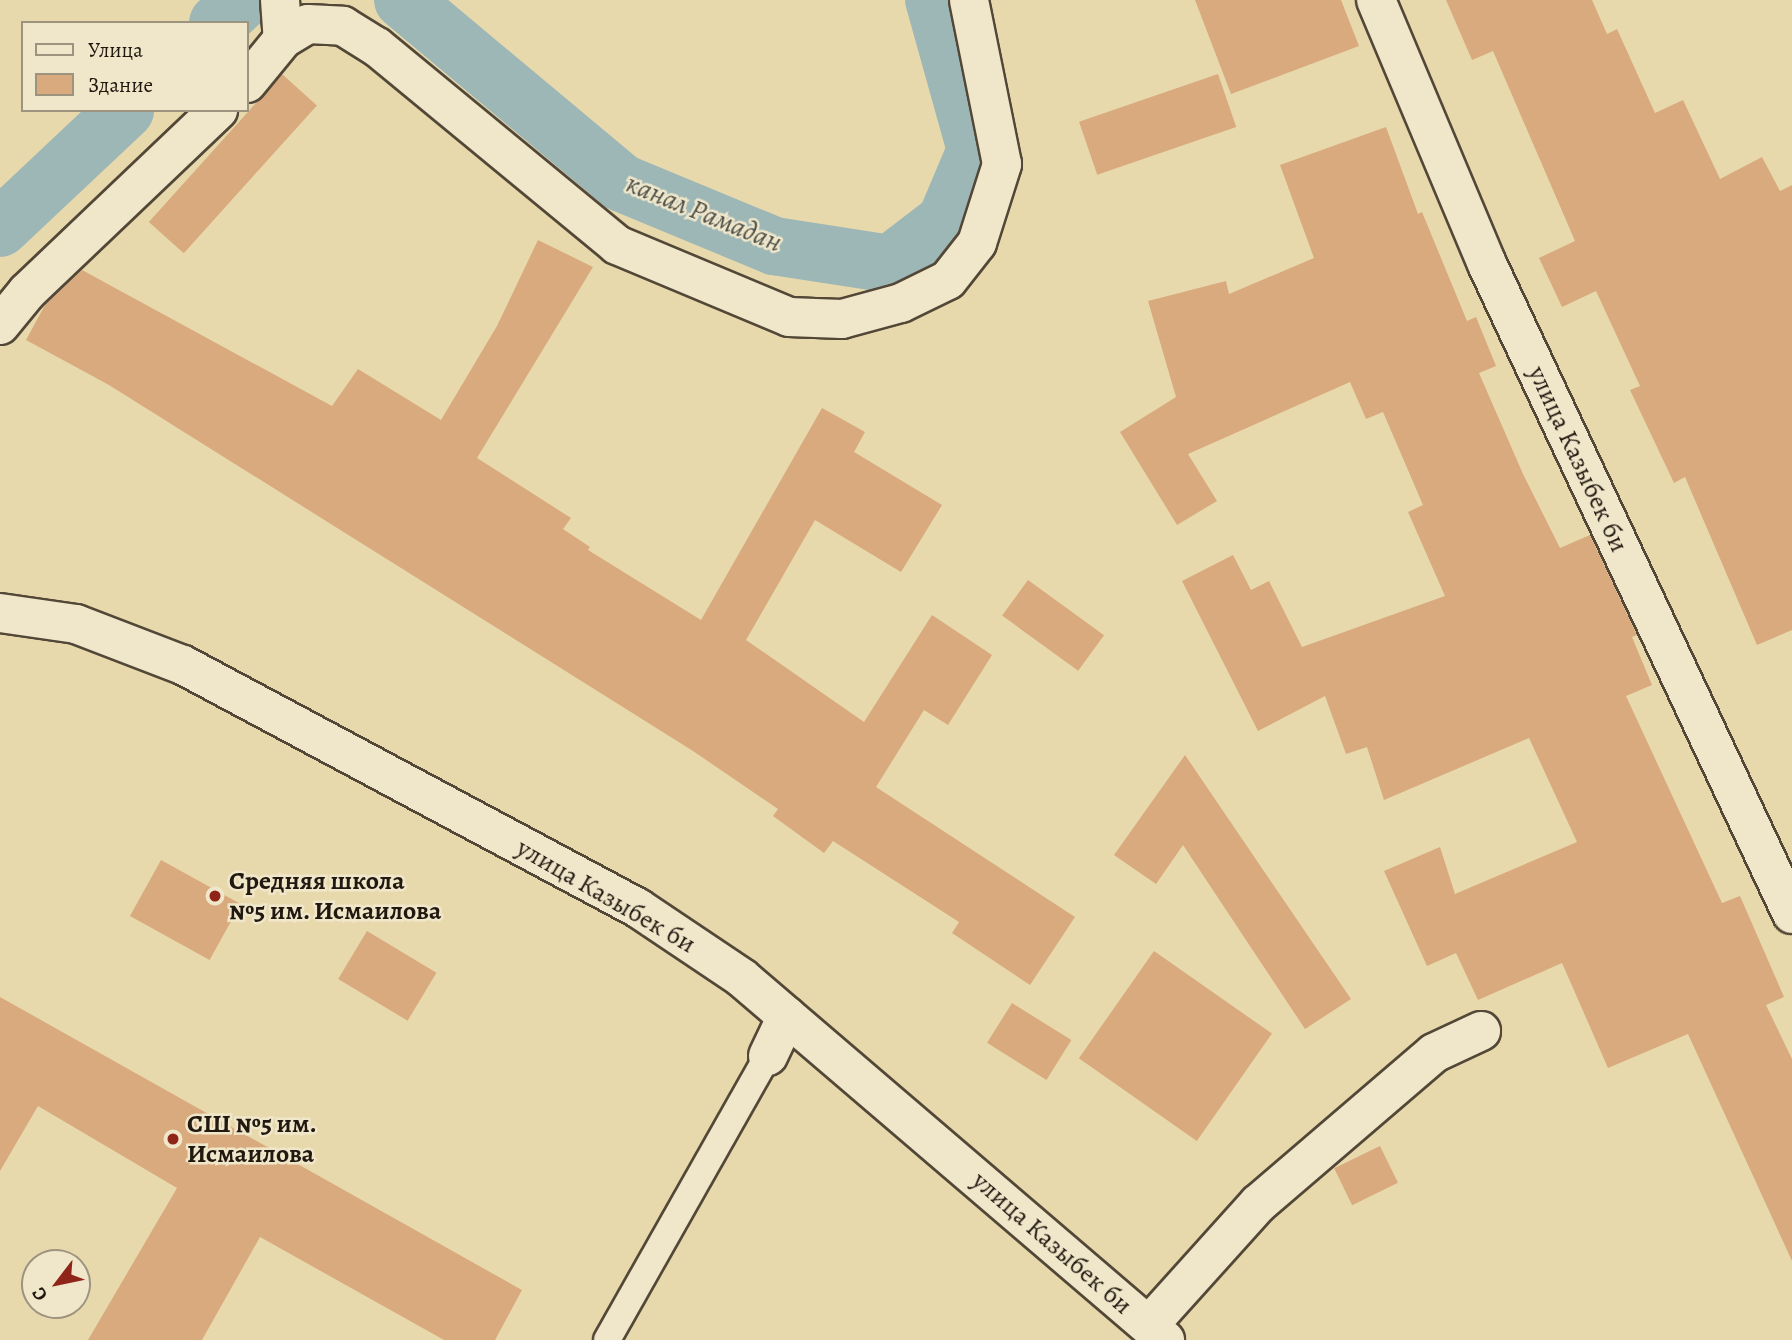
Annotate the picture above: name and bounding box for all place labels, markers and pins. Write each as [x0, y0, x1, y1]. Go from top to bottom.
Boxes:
place label: Средняя школа №5 им. Исмаилова [229, 865, 442, 926]
marker: Средняя школа №5 им. Исмаилова [207, 888, 223, 904]
place label: СШ №5 им. Исмаилова [187, 1108, 317, 1170]
marker: СШ №5 им. Исмаилова [165, 1131, 181, 1147]

